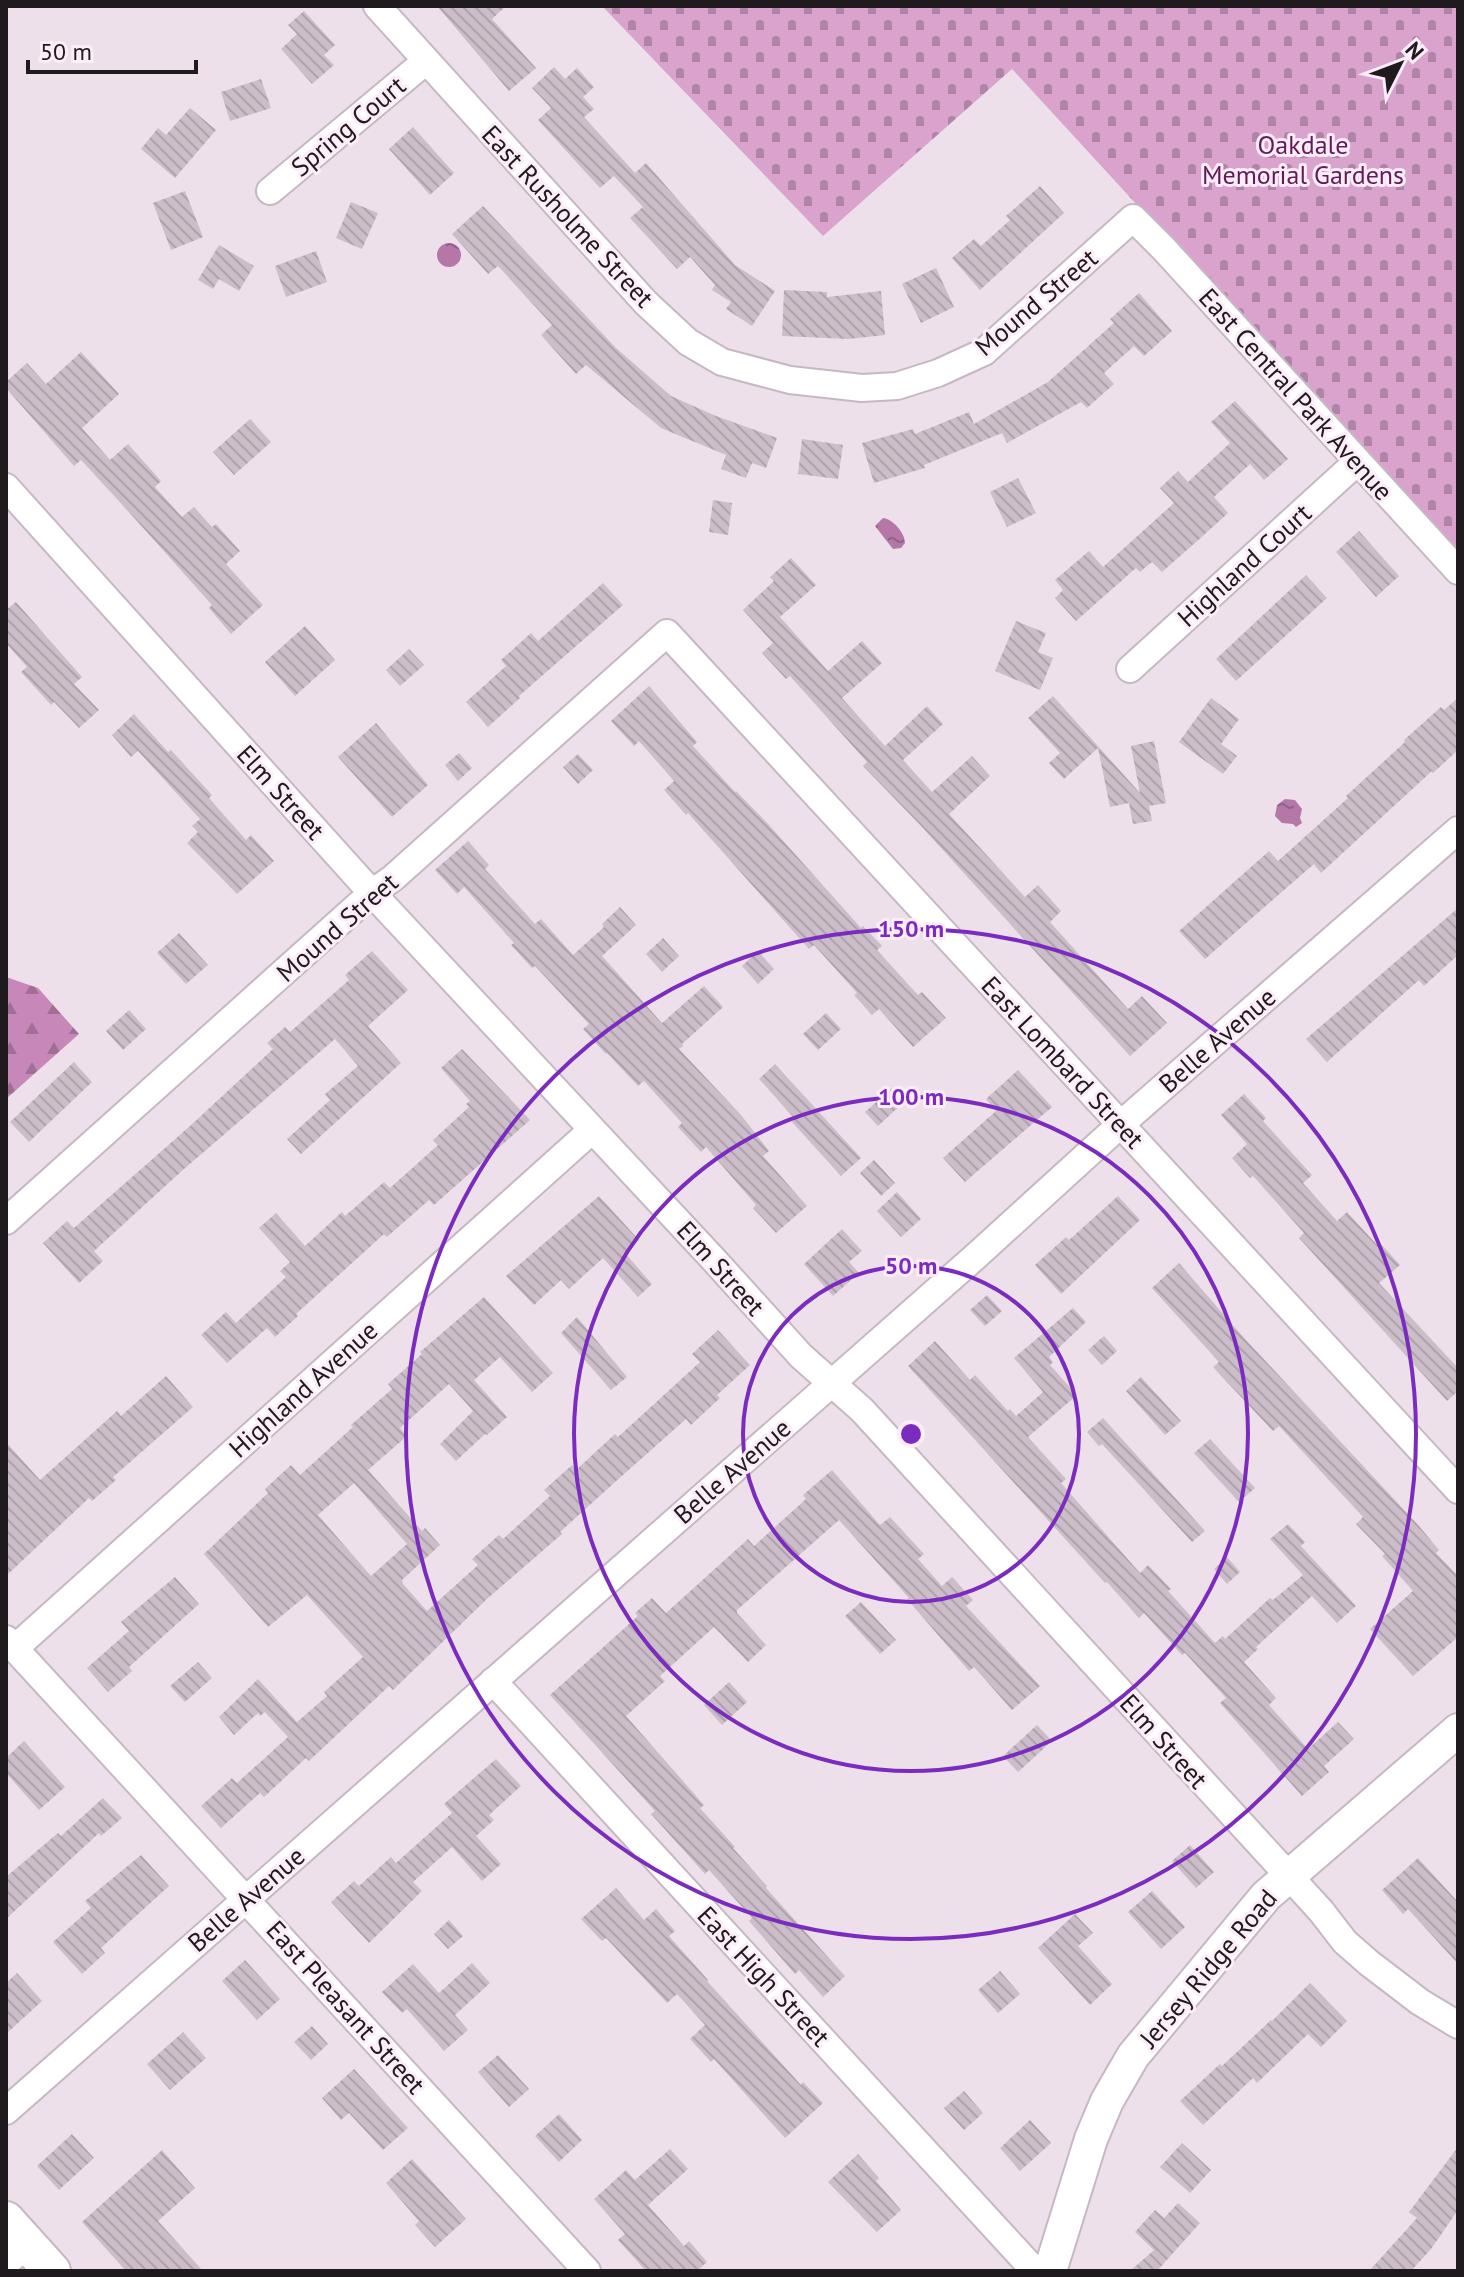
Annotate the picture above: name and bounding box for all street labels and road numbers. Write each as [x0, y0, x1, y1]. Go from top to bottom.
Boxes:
street label: Spring Court [284, 69, 412, 183]
street label: East Rusholme Street [475, 118, 661, 314]
street label: Mound Street [968, 241, 1104, 363]
street label: East Central Park Avenue [1192, 281, 1400, 507]
street label: Highland Court [1170, 496, 1318, 634]
street label: Elm Street [230, 738, 332, 846]
street label: Mound Street [270, 865, 405, 989]
street label: East Lombard Street [975, 969, 1151, 1155]
street label: Belle Avenue [1152, 980, 1282, 1100]
street label: Elm Street [670, 1214, 772, 1322]
street label: Highland Avenue [222, 1314, 384, 1464]
street label: Belle Avenue [667, 1411, 797, 1531]
street label: Elm Street [1113, 1687, 1215, 1795]
street label: Belle Avenue [181, 1839, 311, 1959]
street label: Jersey Ridge Road [1131, 1882, 1284, 2055]
street label: East High Street [691, 1899, 837, 2053]
street label: East Pleasant Street [259, 1913, 433, 2101]

